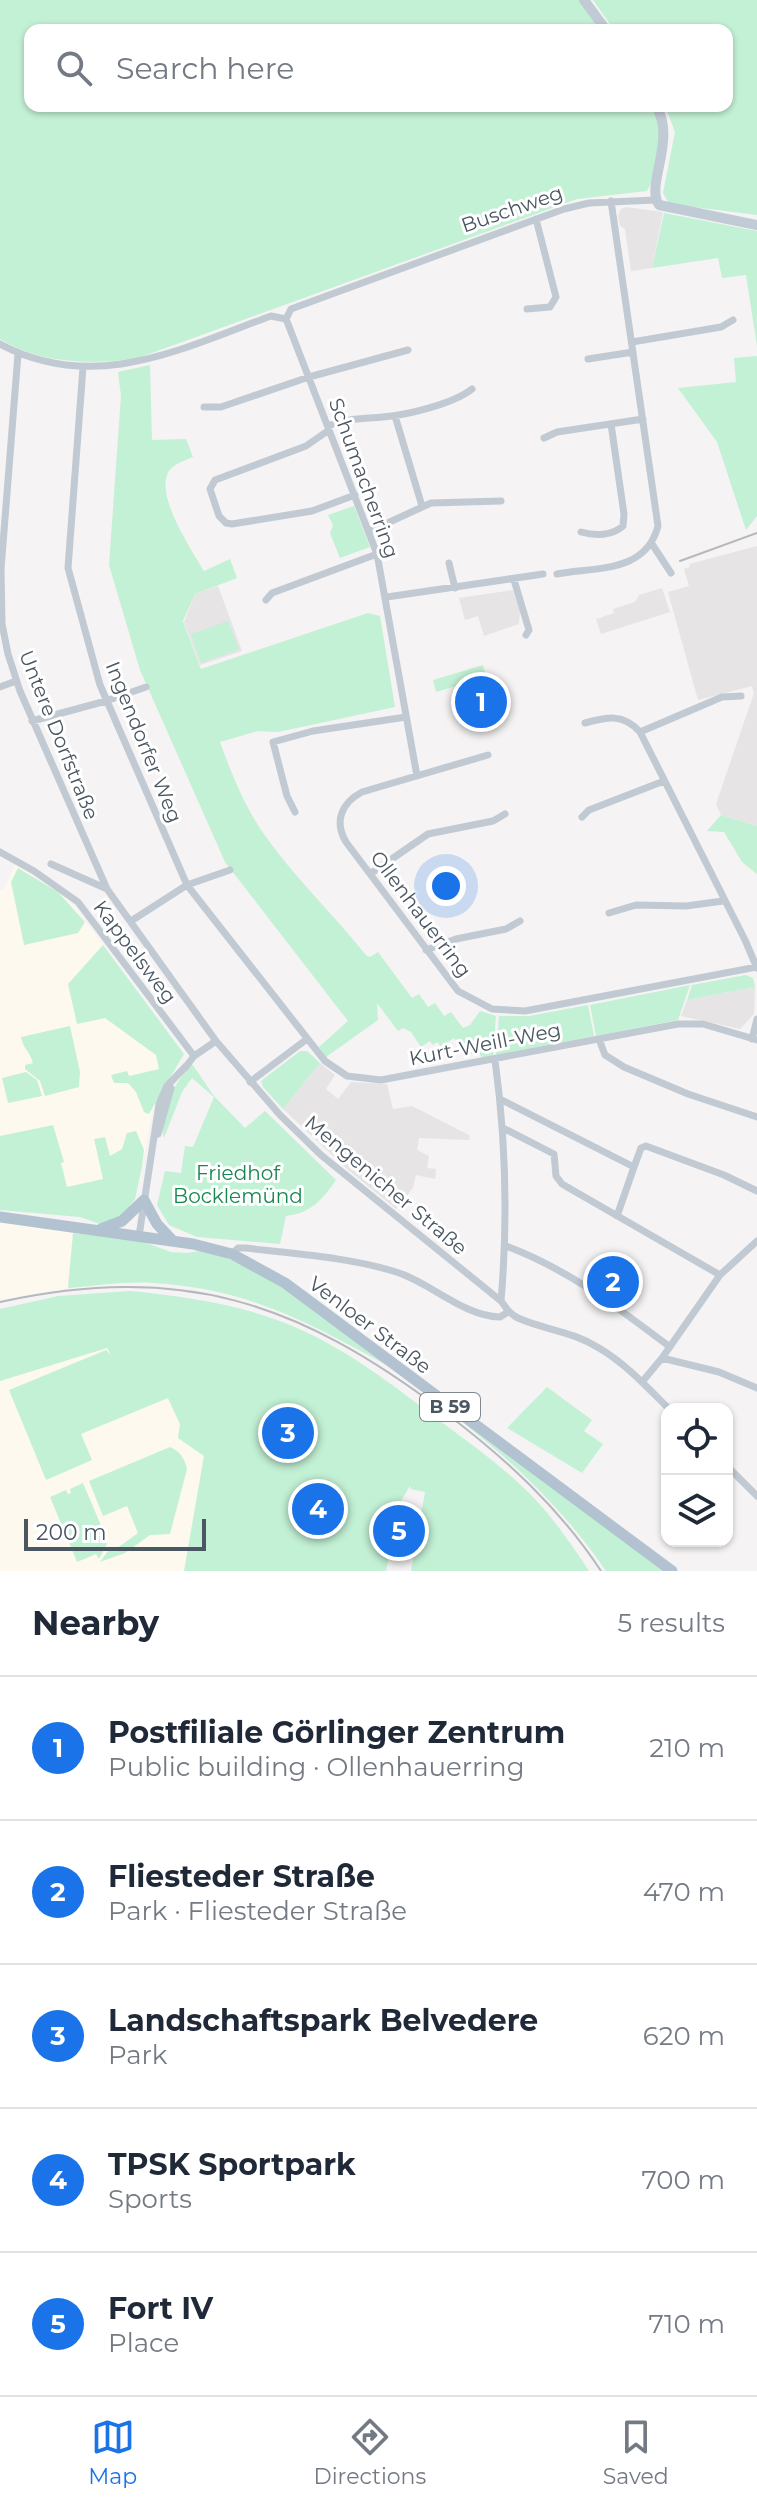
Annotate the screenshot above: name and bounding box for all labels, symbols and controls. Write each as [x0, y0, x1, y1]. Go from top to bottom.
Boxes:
search box [24, 24, 733, 112]
icon: search [52, 46, 96, 90]
text: Search here [116, 50, 294, 87]
street label: Buschweg [458, 180, 566, 238]
street label: Schumacherring [324, 395, 404, 561]
street label: Untere Dorfstraße [14, 647, 104, 823]
street label: Ingendorfer Weg [101, 658, 187, 826]
pin: 1 [455, 672, 507, 732]
street label: Ollenhauerring [366, 846, 476, 982]
your location [426, 866, 466, 906]
street label: Kappelsweg [88, 896, 182, 1008]
street label: Kurt-Weill-Weg [407, 1018, 563, 1070]
street label: Mengenicher Straße [300, 1110, 472, 1260]
park label: Friedhof Bocklemünd [173, 1161, 303, 1208]
pin: 2 [587, 1252, 639, 1312]
street label: Venloer Straße [304, 1271, 436, 1379]
road number: B 59 [420, 1393, 480, 1421]
pin: 3 [262, 1403, 314, 1463]
map controls [661, 1403, 733, 1547]
button: locate [661, 1403, 733, 1475]
button: layers [661, 1475, 733, 1547]
pin: 4 [292, 1479, 344, 1539]
pin: 5 [373, 1501, 425, 1561]
scale bar [24, 1515, 206, 1551]
text: 200 m [36, 1519, 107, 1546]
text: Nearby [32, 1602, 159, 1644]
text: 5 results [618, 1607, 725, 1639]
text: Postfiliale Görlinger Zentrum [108, 1714, 565, 1751]
text: 1 [53, 1732, 63, 1764]
text: 210 m [649, 1732, 725, 1764]
text: Public building · Ollenhauerring [108, 1751, 524, 1783]
text: Fliesteder Straße [108, 1858, 375, 1895]
text: 2 [50, 1876, 66, 1908]
text: 470 m [643, 1876, 725, 1908]
text: Park · Fliesteder Straße [108, 1895, 407, 1927]
text: Landschaftspark Belvedere [108, 2002, 538, 2039]
text: 3 [50, 2020, 66, 2052]
text: 620 m [643, 2020, 725, 2052]
text: Park [108, 2039, 167, 2071]
text: TPSK Sportpark [108, 2146, 356, 2183]
text: 4 [49, 2164, 67, 2196]
text: 700 m [641, 2164, 725, 2196]
text: Sports [108, 2183, 192, 2215]
text: Fort IV [108, 2290, 213, 2327]
text: 5 [50, 2308, 66, 2340]
text: 710 m [648, 2308, 725, 2340]
text: Place [108, 2327, 179, 2359]
tab: Map [88, 2415, 137, 2490]
tab: Directions [314, 2415, 426, 2490]
tab: Saved [603, 2415, 669, 2490]

